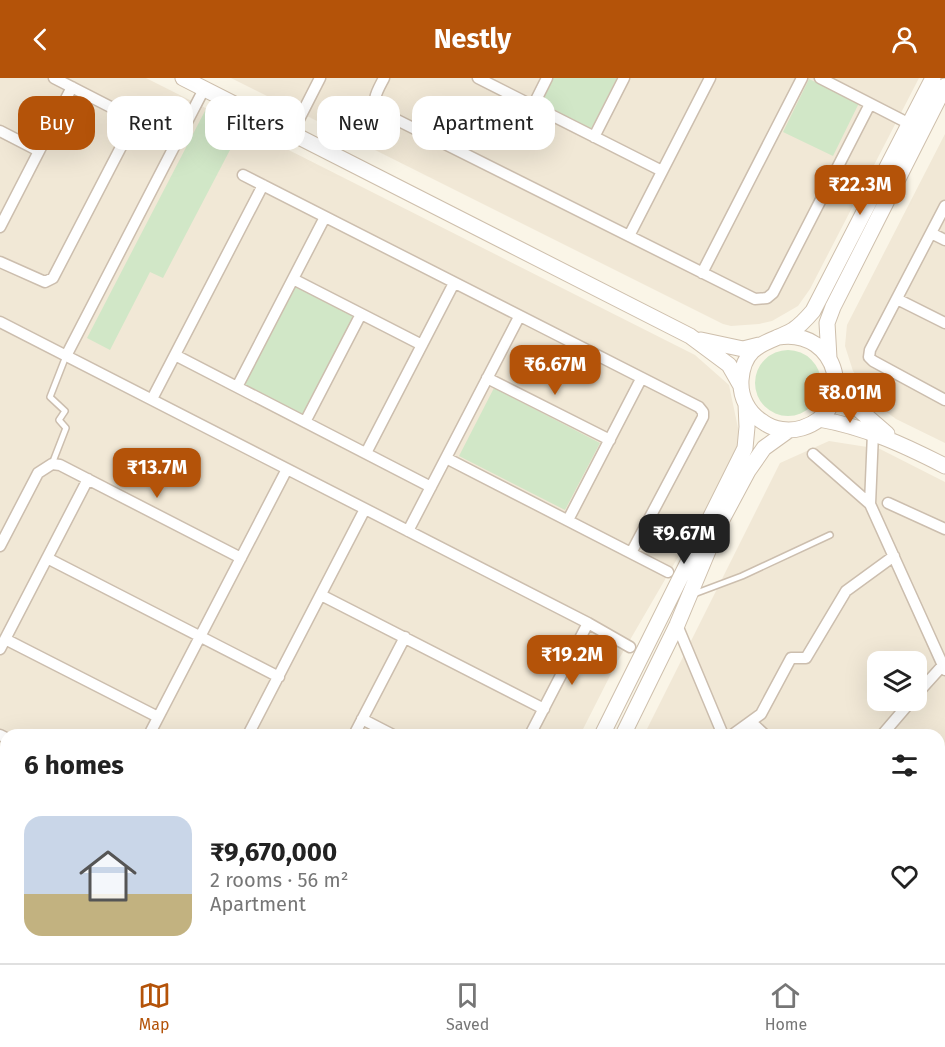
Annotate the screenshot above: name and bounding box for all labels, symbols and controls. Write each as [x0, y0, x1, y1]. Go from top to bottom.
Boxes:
icon: back [24, 23, 57, 56]
text: Nestly [434, 23, 511, 55]
icon: person [888, 23, 921, 56]
chip: Buy [18, 96, 95, 150]
chip: Rent [107, 96, 193, 150]
chip: Filters [205, 96, 305, 150]
chip: New [317, 96, 400, 150]
chip: Apartment [412, 96, 555, 150]
pin: ₹22.3M [811, 165, 909, 216]
text: ₹22.3M [829, 172, 891, 196]
pin: ₹6.67M [506, 345, 604, 396]
text: ₹6.67M [524, 352, 586, 376]
pin: ₹8.01M [801, 373, 899, 424]
text: ₹8.01M [818, 380, 882, 404]
pin: ₹13.7M [108, 448, 206, 499]
text: ₹13.7M [127, 455, 187, 479]
pin: ₹9.67M [635, 514, 733, 565]
text: ₹9.67M [653, 521, 715, 545]
pin: ₹19.2M [523, 635, 621, 686]
text: ₹19.2M [541, 642, 603, 666]
map controls [867, 651, 927, 711]
button: layers [867, 651, 927, 711]
icon: filters [888, 749, 921, 782]
text: 6 homes [24, 750, 124, 781]
text: ₹9,670,000 [210, 837, 337, 868]
icon: home [72, 840, 144, 912]
icon: heart [888, 860, 921, 893]
text: 2 rooms · 56 m² [210, 868, 349, 892]
text: Apartment [210, 892, 306, 916]
tab: Map [138, 979, 171, 1034]
tab: Saved [446, 979, 489, 1034]
tab: Home [765, 979, 807, 1034]

